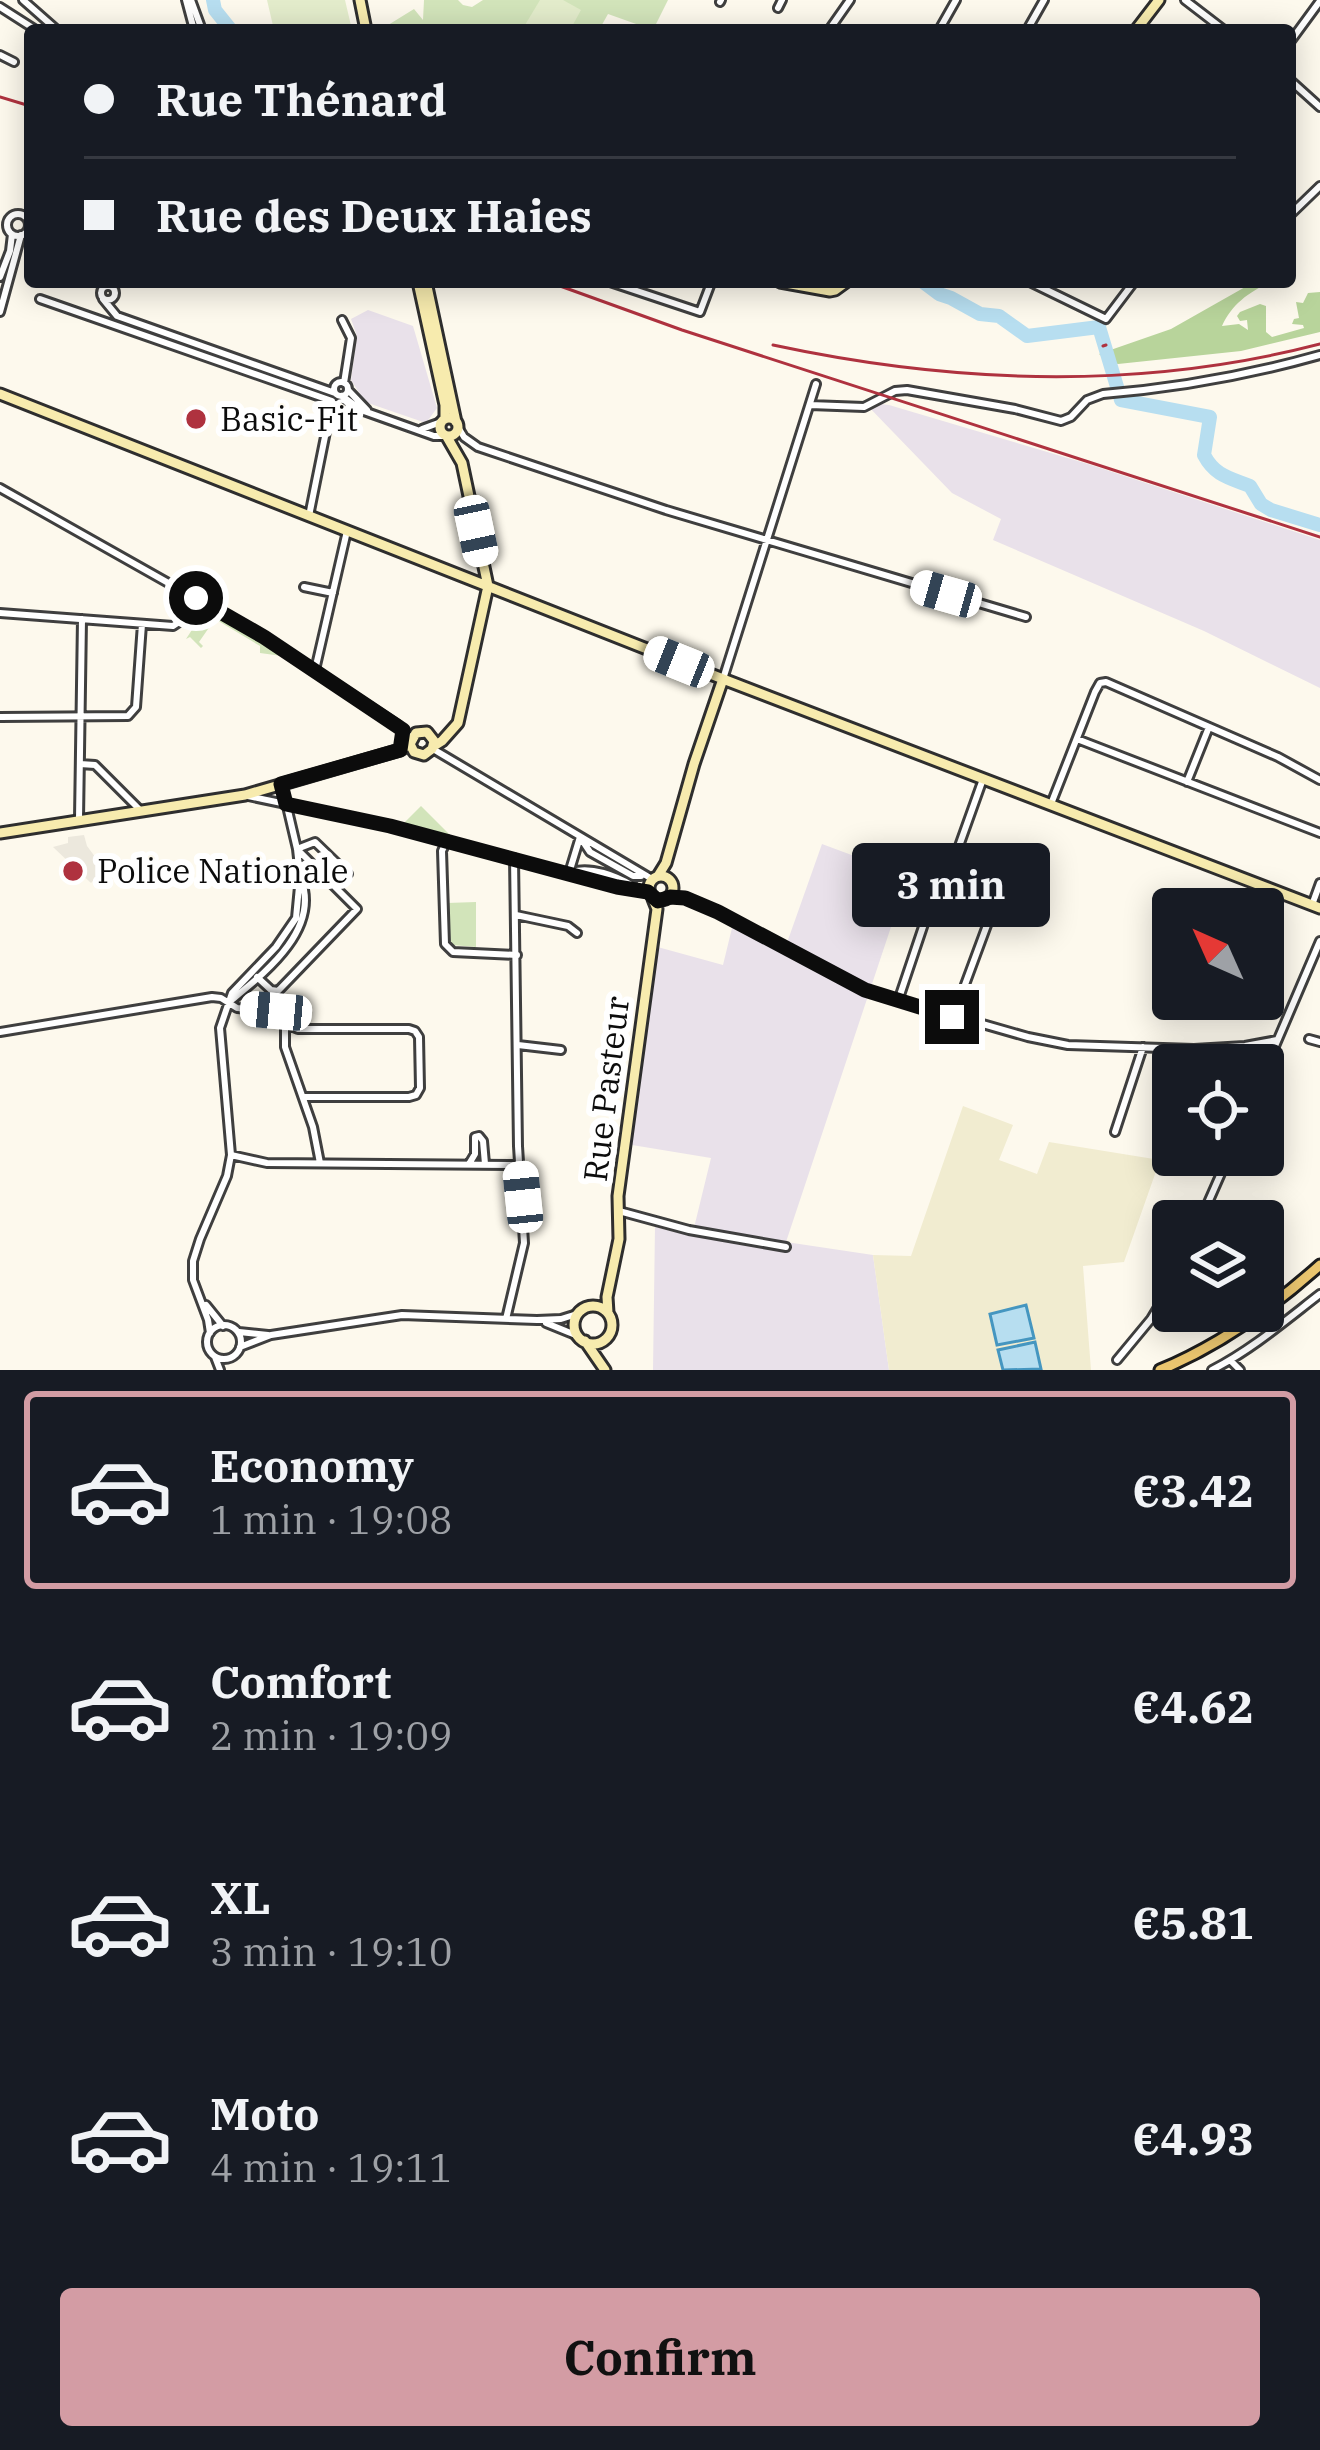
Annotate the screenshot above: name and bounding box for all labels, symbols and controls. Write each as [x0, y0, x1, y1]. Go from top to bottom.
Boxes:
text: Rue Thénard [156, 70, 447, 128]
text: Rue des Deux Haies [156, 186, 592, 244]
place label: Basic-Fit [220, 397, 358, 440]
marker: Basic-Fit [183, 406, 209, 432]
car [451, 492, 501, 570]
car [906, 567, 986, 621]
route start [169, 571, 223, 625]
car [639, 632, 719, 692]
callout: 3 min [853, 843, 1051, 927]
place label: Police Nationale [97, 849, 348, 892]
marker: Police Nationale [60, 858, 86, 884]
text: 3 min [896, 859, 1006, 910]
north arrow [1152, 888, 1284, 1020]
map controls [1152, 888, 1284, 1332]
car [239, 990, 313, 1032]
route end [925, 990, 979, 1044]
street label: Rue Pasteur [573, 994, 638, 1184]
button: locate [1152, 1044, 1284, 1176]
car [501, 1159, 545, 1235]
button: layers [1152, 1200, 1284, 1332]
icon: car [66, 1436, 174, 1544]
text: Economy [210, 1436, 414, 1494]
text: €3.42 [1132, 1461, 1254, 1519]
text: 1 min · 19:08 [210, 1494, 452, 1545]
icon: car [66, 1652, 174, 1760]
text: Comfort [210, 1652, 391, 1710]
text: €4.62 [1132, 1677, 1254, 1735]
text: 2 min · 19:09 [210, 1710, 452, 1761]
icon: car [66, 1868, 174, 1976]
text: XL [210, 1868, 271, 1926]
text: €5.81 [1132, 1893, 1254, 1951]
text: 3 min · 19:10 [210, 1926, 452, 1977]
icon: car [66, 2084, 174, 2192]
text: Moto [210, 2084, 320, 2142]
text: €4.93 [1132, 2109, 1254, 2167]
text: 4 min · 19:11 [210, 2142, 452, 2193]
button: Confirm [60, 2288, 1260, 2426]

